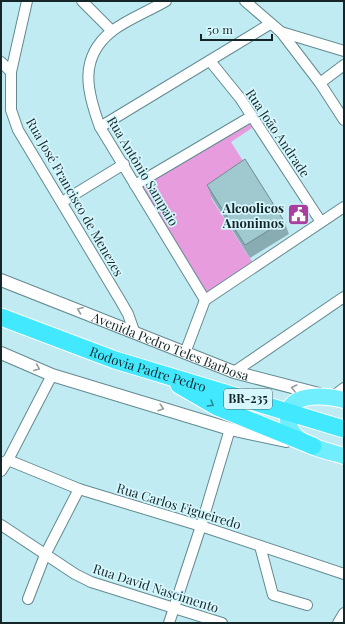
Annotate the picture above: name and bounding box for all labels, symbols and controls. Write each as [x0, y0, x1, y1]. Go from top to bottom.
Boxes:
scale bar [201, 16, 272, 42]
text: 50 m [207, 21, 233, 37]
street label: Rua João Andrade [243, 85, 314, 180]
street label: Rua Antônio Sampaio [104, 113, 183, 229]
street label: Rua José Francisco de Menezes [23, 114, 128, 279]
place label: Alcoolicos Anonimos [221, 199, 284, 231]
public building icon: Alcoolicos Anonimos [286, 202, 312, 228]
one-way arrow [76, 307, 83, 315]
street label: Avenida Pedro Teles Barbosa [89, 307, 251, 384]
street label: Rodovia Padre Pedro [87, 342, 208, 395]
one-way arrow [33, 364, 40, 372]
one-way arrow [291, 384, 297, 392]
road number: BR-235 [224, 389, 272, 409]
one-way arrow [207, 399, 214, 406]
one-way arrow [157, 403, 164, 412]
street label: Rua Carlos Figueiredo [115, 479, 243, 533]
street label: Rua David Nascimento [91, 559, 221, 616]

